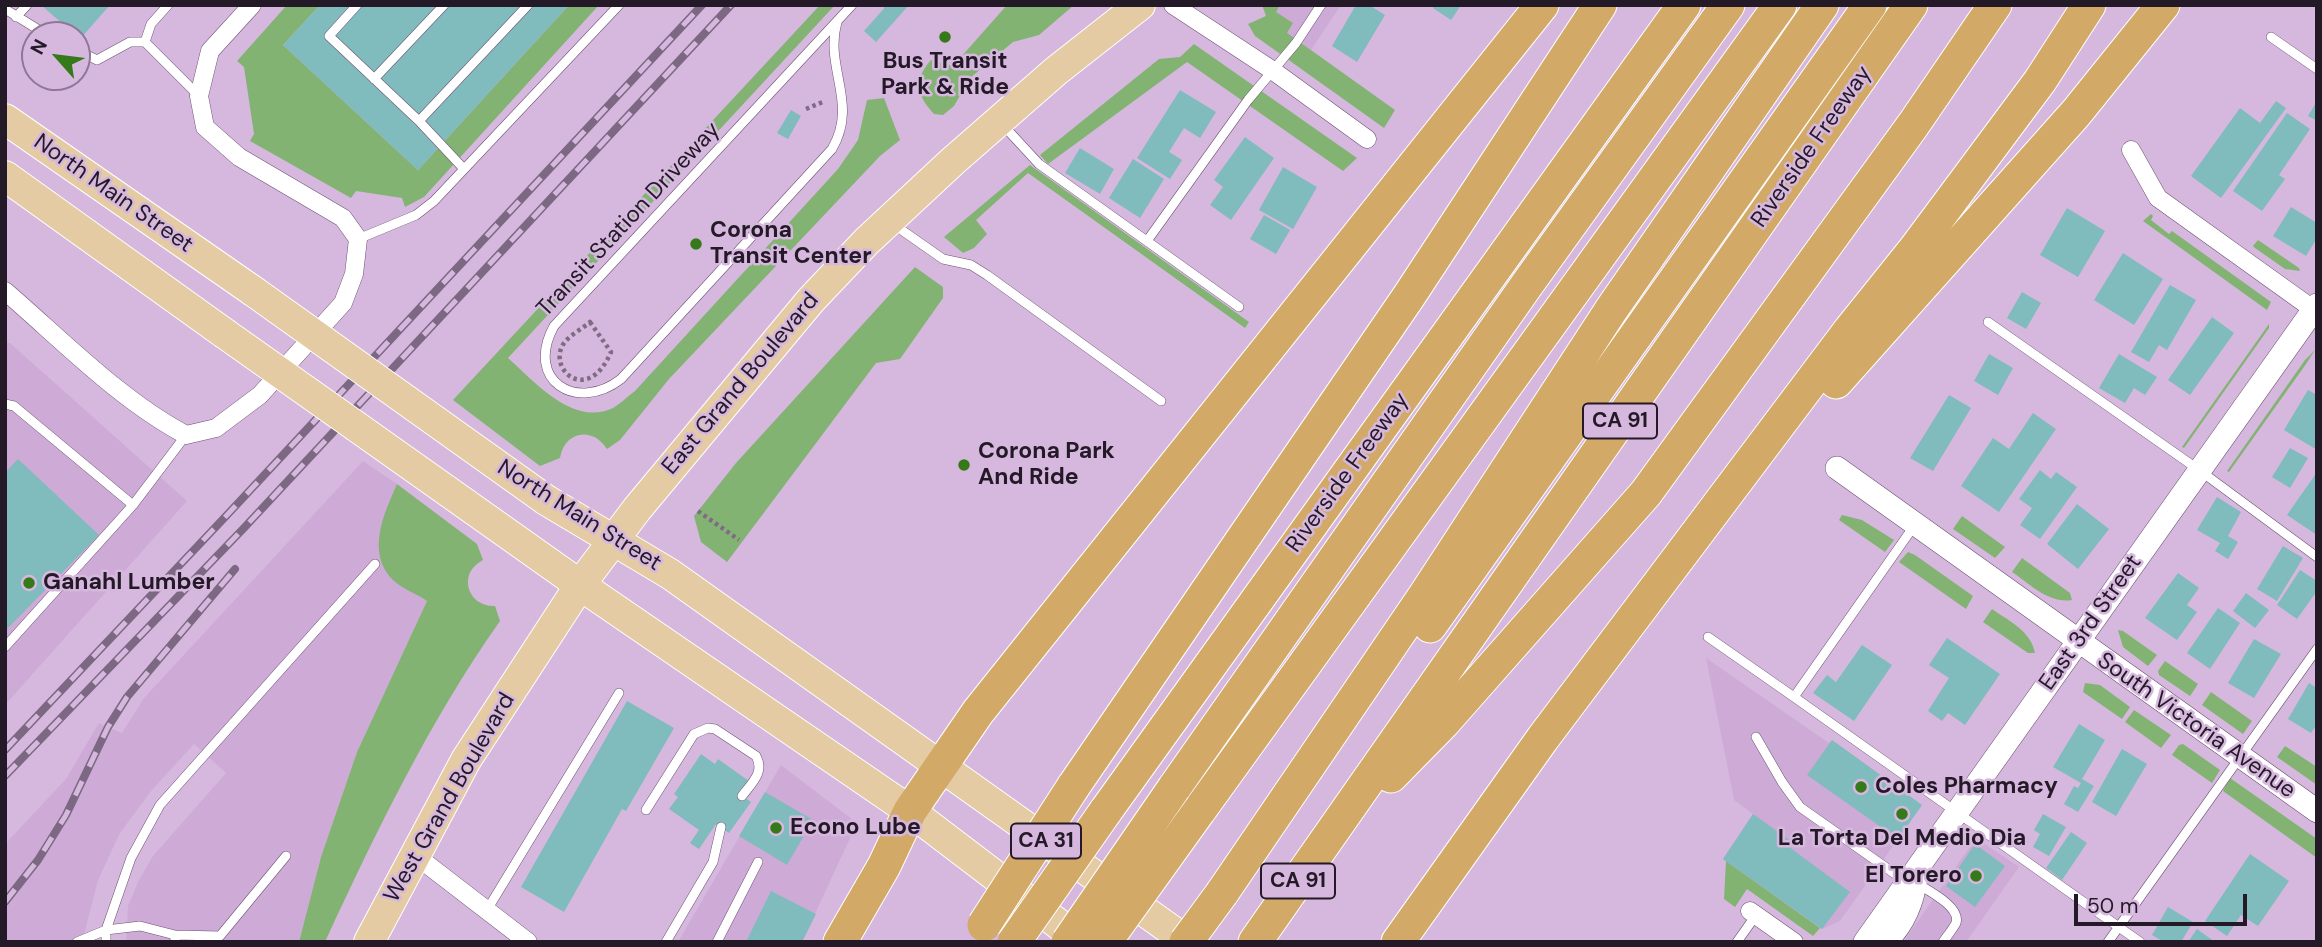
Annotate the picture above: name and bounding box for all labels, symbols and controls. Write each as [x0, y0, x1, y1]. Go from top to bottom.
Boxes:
north arrow [21, 21, 91, 91]
marker: Bus Transit Park & Ride [937, 29, 953, 45]
text: N [24, 35, 53, 59]
place label: Bus Transit Park & Ride [881, 48, 1009, 102]
street label: Riverside Freeway [1746, 61, 1878, 233]
street label: Transit Station Driveway [532, 117, 726, 323]
street label: North Main Street [28, 129, 198, 259]
place label: Corona Transit Center [710, 217, 872, 271]
marker: Corona Transit Center [688, 236, 704, 252]
street label: East Grand Boulevard [657, 287, 825, 481]
street label: Riverside Freeway [1281, 388, 1415, 558]
road number: CA 91 [1583, 404, 1657, 438]
place label: Corona Park And Ride [978, 438, 1115, 492]
street label: North Main Street [492, 454, 666, 578]
marker: Corona Park And Ride [956, 457, 972, 473]
street label: East 3rd Street [2034, 550, 2148, 696]
place label: Ganahl Lumber [43, 569, 215, 597]
marker: Ganahl Lumber [21, 575, 37, 591]
street label: South Victoria Avenue [2092, 647, 2300, 805]
street label: West Grand Boulevard [379, 688, 521, 908]
place label: Coles Pharmacy [1875, 773, 2058, 801]
marker: Coles Pharmacy [1853, 779, 1869, 795]
marker: La Torta Del Medio Dia [1894, 806, 1910, 822]
place label: Econo Lube [790, 814, 921, 842]
marker: Econo Lube [768, 820, 784, 836]
road number: CA 31 [1011, 824, 1081, 858]
place label: La Torta Del Medio Dia [1778, 825, 2026, 853]
place label: El Torero [1865, 862, 1962, 890]
road number: CA 91 [1261, 864, 1335, 898]
marker: El Torero [1968, 868, 1984, 884]
scale bar [2077, 880, 2250, 924]
text: 50 m [2087, 892, 2138, 920]

